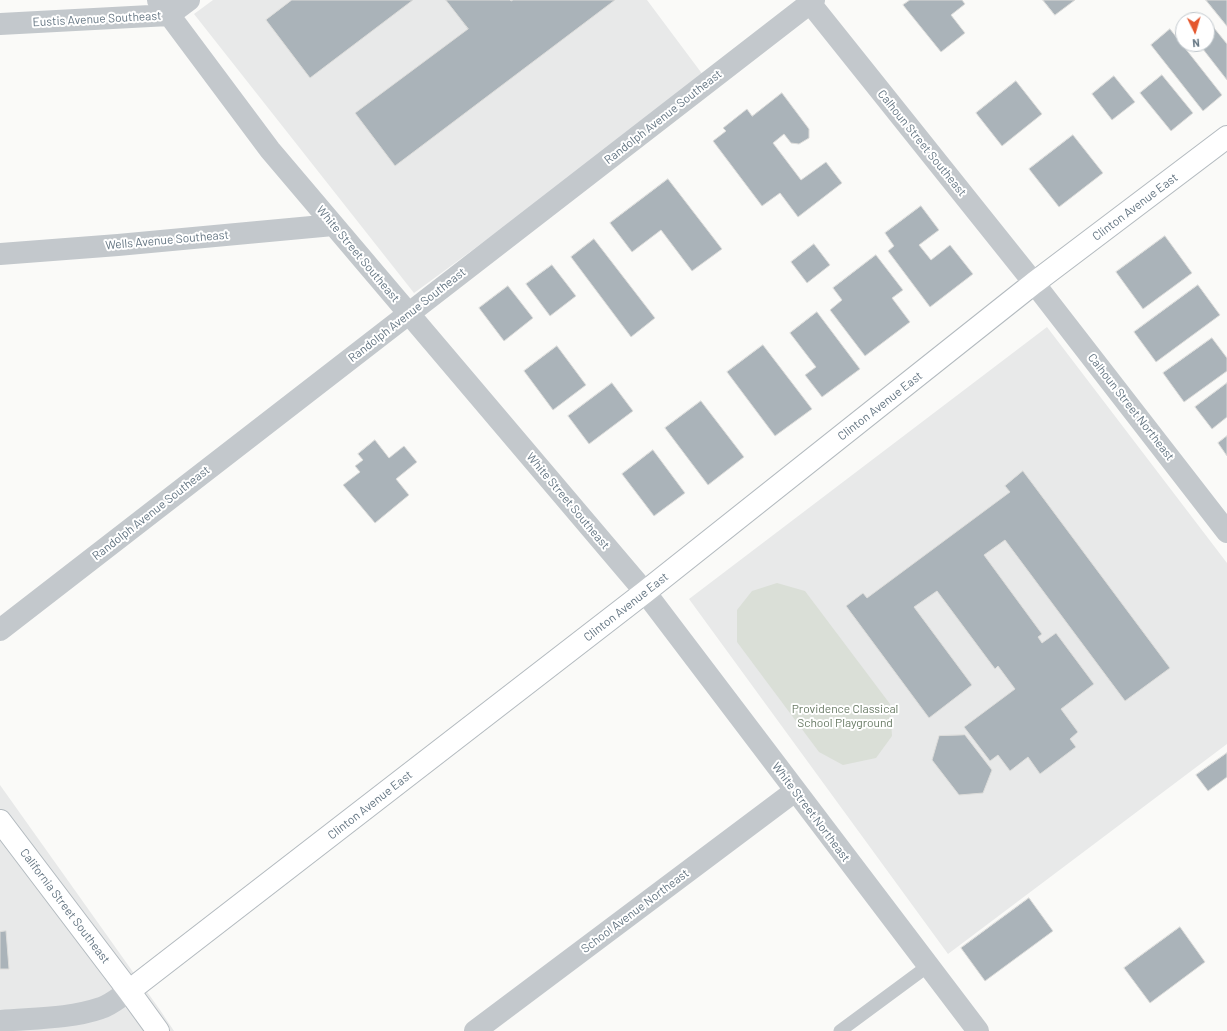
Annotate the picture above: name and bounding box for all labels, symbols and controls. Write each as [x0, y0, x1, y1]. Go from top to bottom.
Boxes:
street label: Eustis Avenue Southeast [32, 8, 162, 30]
north arrow [1175, 12, 1215, 52]
text: N [1192, 37, 1200, 50]
street label: Randolph Avenue Southeast [601, 67, 725, 167]
street label: Calhoun Street Southeast [875, 87, 969, 199]
street label: Clinton Avenue East [1089, 170, 1181, 244]
street label: White Street Southeast [313, 203, 403, 305]
street label: Wells Avenue Southeast [105, 227, 229, 253]
street label: Randolph Avenue Southeast [345, 265, 469, 365]
street label: Calhoun Street Northeast [1085, 351, 1177, 463]
street label: Clinton Avenue East [835, 369, 925, 443]
street label: White Street Southeast [523, 450, 613, 552]
street label: Randolph Avenue Southeast [89, 463, 213, 563]
street label: Clinton Avenue East [581, 570, 671, 644]
park label: Providence Classical School Playground [792, 702, 898, 730]
street label: White Street Northeast [769, 759, 853, 865]
street label: Clinton Avenue East [325, 768, 415, 842]
street label: California Street Southeast [17, 846, 113, 966]
street label: School Avenue Northeast [578, 866, 692, 956]

